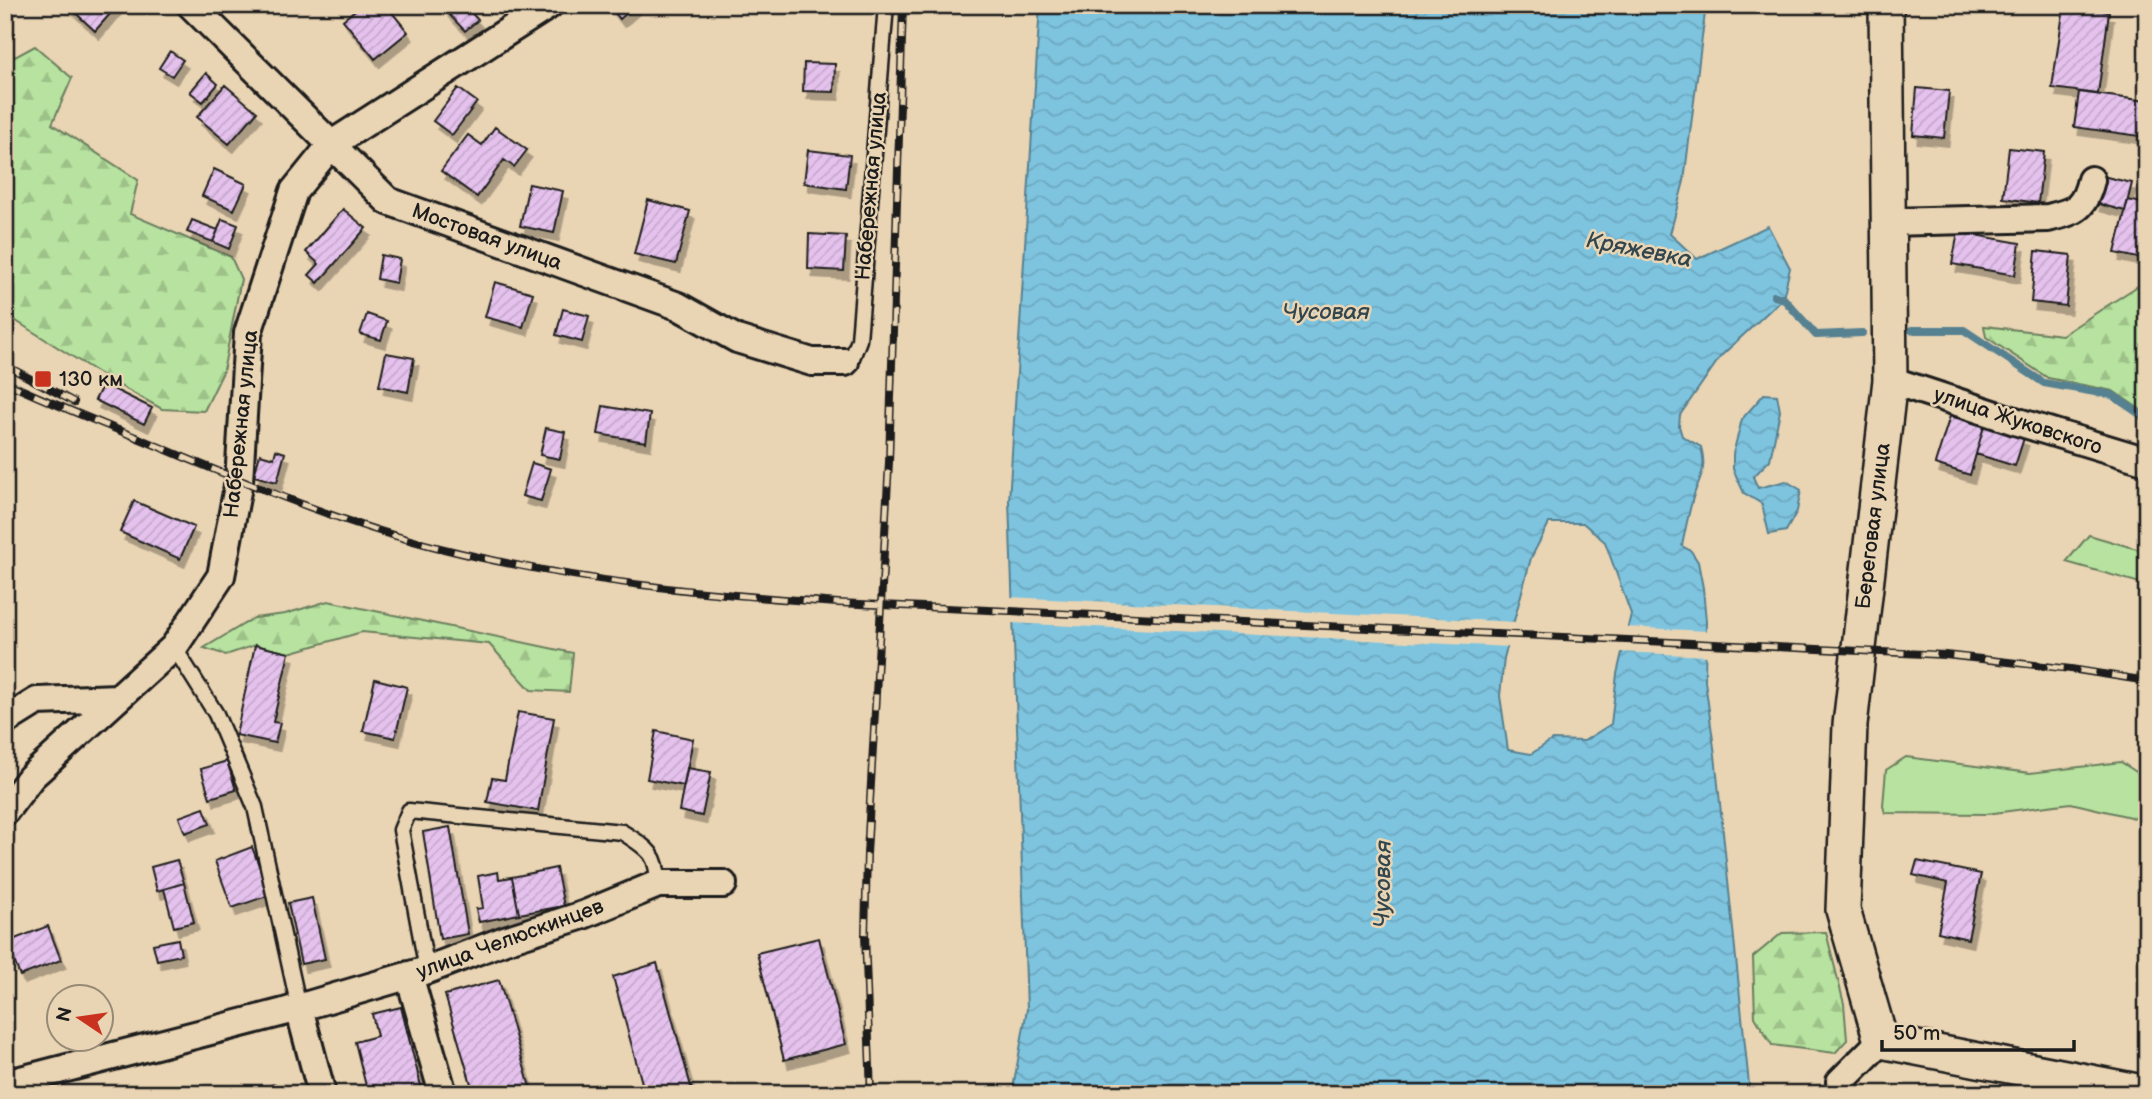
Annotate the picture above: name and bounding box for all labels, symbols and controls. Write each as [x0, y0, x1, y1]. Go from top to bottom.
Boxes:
street label: Набережная улица [850, 90, 892, 281]
street label: Мостовая улица [409, 198, 566, 276]
water label: Кряжевка [1584, 226, 1694, 274]
water label: Чусовая [1282, 298, 1370, 326]
street label: Набережная улица [219, 328, 263, 519]
place label: 130 км [59, 367, 123, 392]
marker: 130 км [33, 369, 53, 389]
street label: улица Жуковского [1931, 382, 2105, 460]
street label: Береговая улица [1850, 441, 1896, 611]
water label: Чусовая [1368, 840, 1398, 928]
street label: улица Челюскинцев [413, 894, 607, 984]
north arrow [46, 984, 116, 1054]
text: N [52, 1005, 78, 1024]
scale bar [1882, 1008, 2075, 1052]
text: 50 m [1893, 1021, 1940, 1046]

